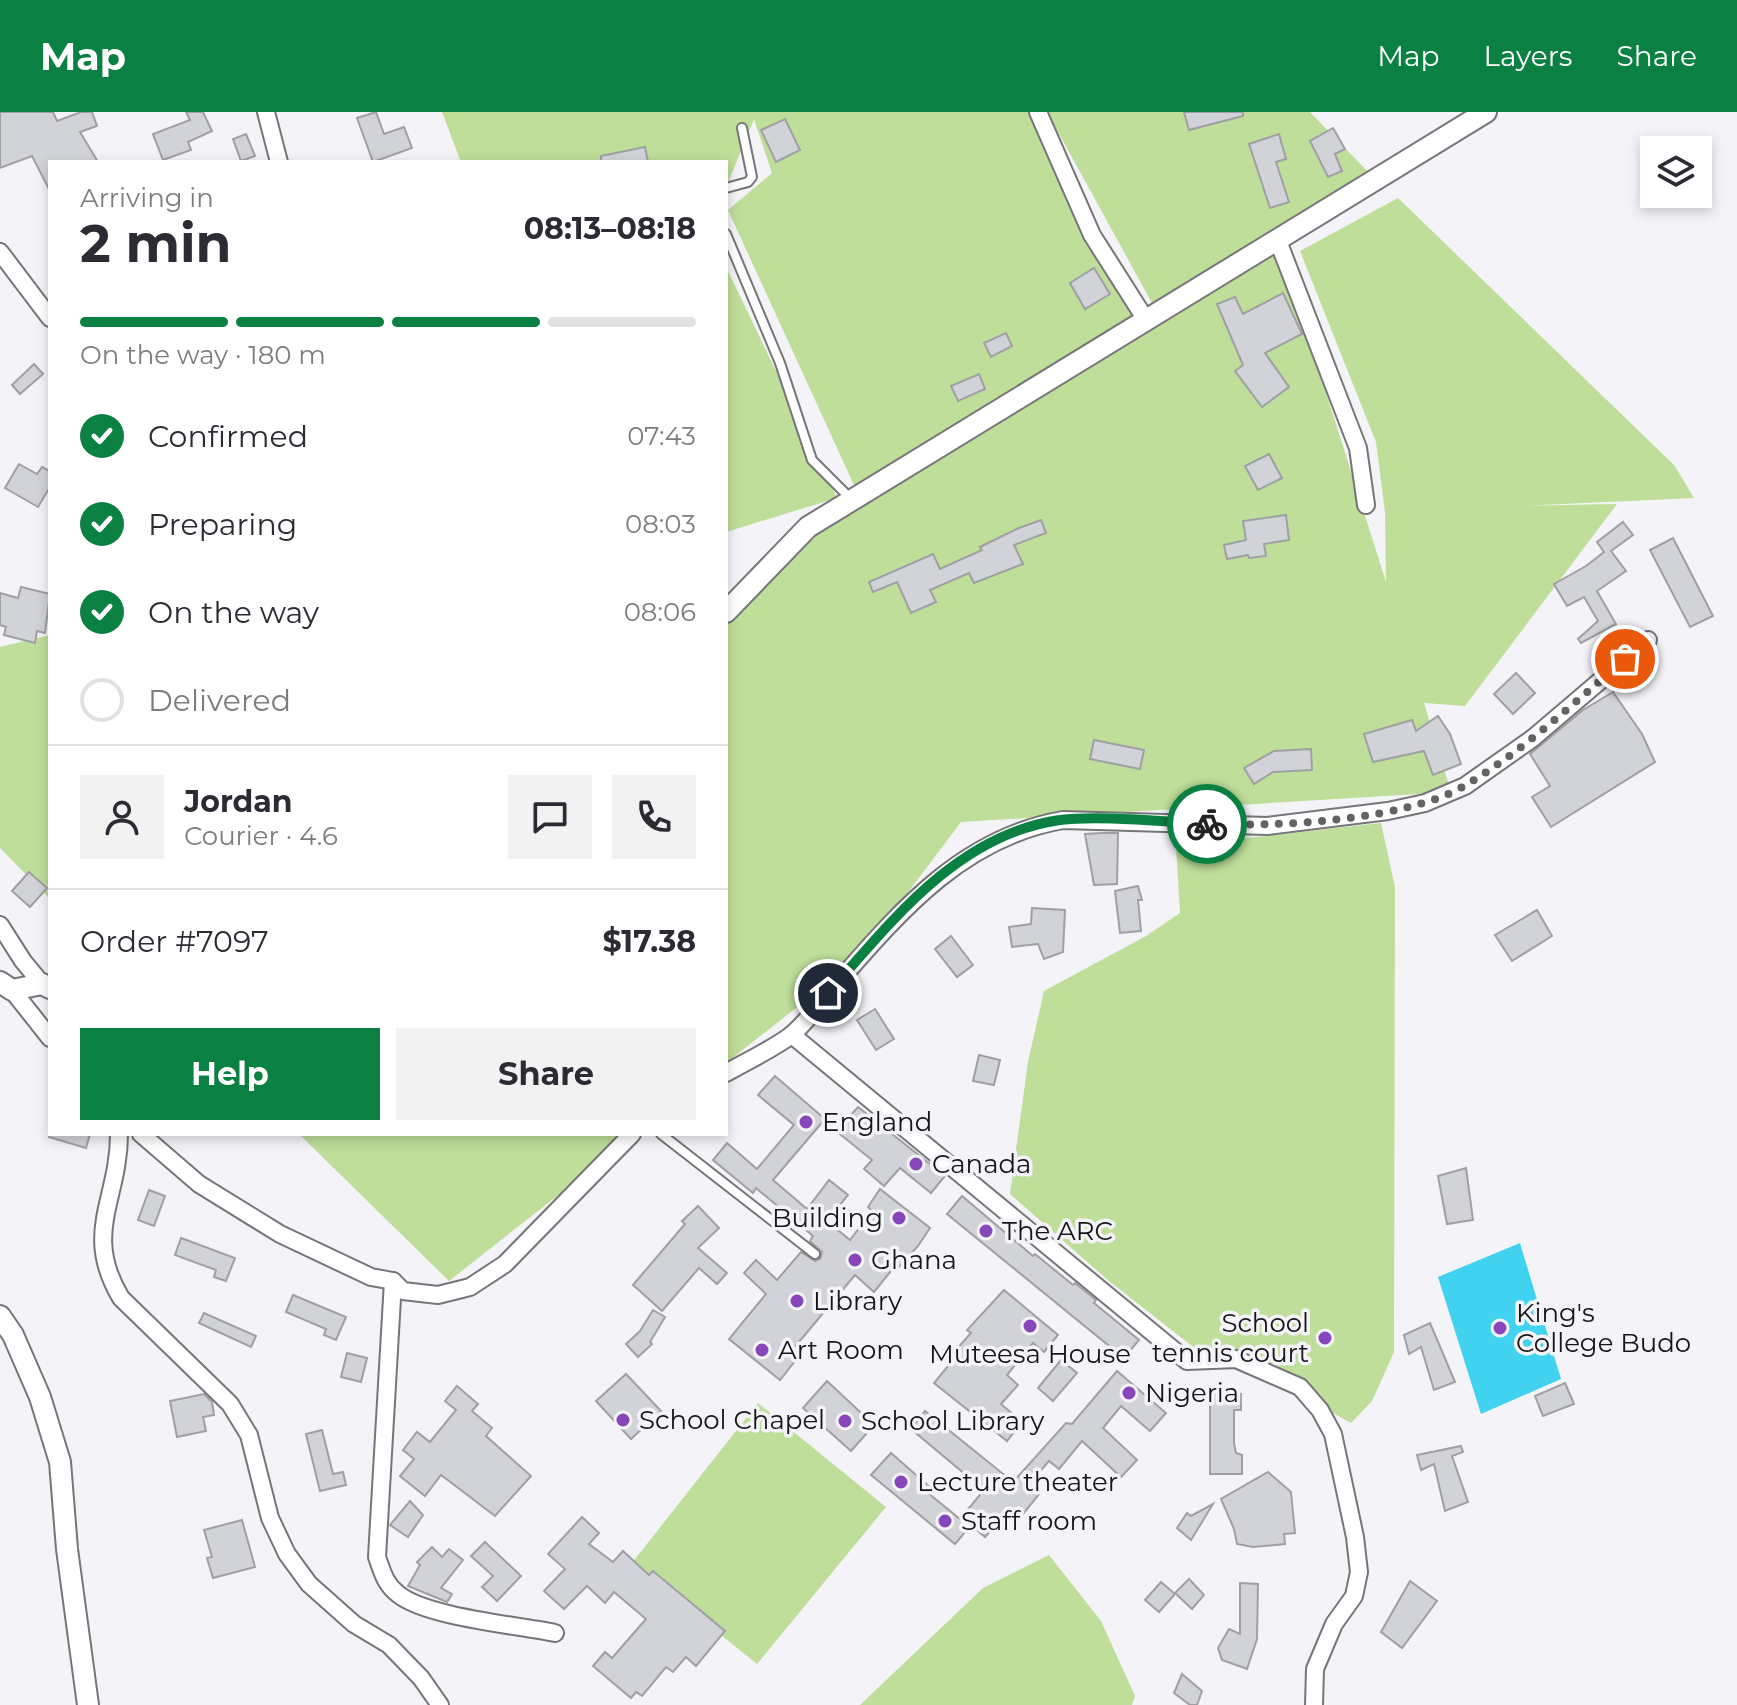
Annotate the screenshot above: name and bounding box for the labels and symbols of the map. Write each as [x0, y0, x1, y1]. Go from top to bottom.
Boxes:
pin [1591, 625, 1659, 693]
courier [1167, 784, 1247, 864]
pin [794, 959, 862, 1027]
place label: England [822, 1106, 932, 1138]
marker: England [797, 1113, 815, 1131]
place label: Canada [932, 1148, 1031, 1180]
marker: Canada [907, 1155, 925, 1173]
place label: Building [772, 1202, 883, 1234]
marker: Building [890, 1209, 908, 1227]
place label: The ARC [1002, 1215, 1113, 1247]
marker: The ARC [977, 1222, 995, 1240]
place label: Ghana [871, 1244, 957, 1276]
marker: Ghana [846, 1251, 864, 1269]
place label: Library [813, 1285, 903, 1317]
marker: Library [788, 1292, 806, 1310]
place label: King's College Budo [1516, 1297, 1691, 1359]
place label: School tennis court [1152, 1307, 1309, 1369]
marker: Muteesa House [1021, 1317, 1039, 1335]
marker: King's College Budo [1491, 1319, 1509, 1337]
marker: School tennis court [1316, 1329, 1334, 1347]
place label: Art Room [778, 1334, 904, 1366]
place label: Muteesa House [929, 1338, 1131, 1370]
marker: Art Room [753, 1341, 771, 1359]
place label: Nigeria [1145, 1377, 1239, 1409]
marker: Nigeria [1120, 1384, 1138, 1402]
place label: School Chapel [639, 1404, 825, 1436]
place label: School Library [861, 1405, 1045, 1437]
marker: School Chapel [614, 1411, 632, 1429]
marker: School Library [836, 1412, 854, 1430]
place label: Lecture theater [917, 1466, 1118, 1498]
marker: Lecture theater [892, 1473, 910, 1491]
place label: Staff room [961, 1505, 1097, 1537]
marker: Staff room [936, 1512, 954, 1530]

